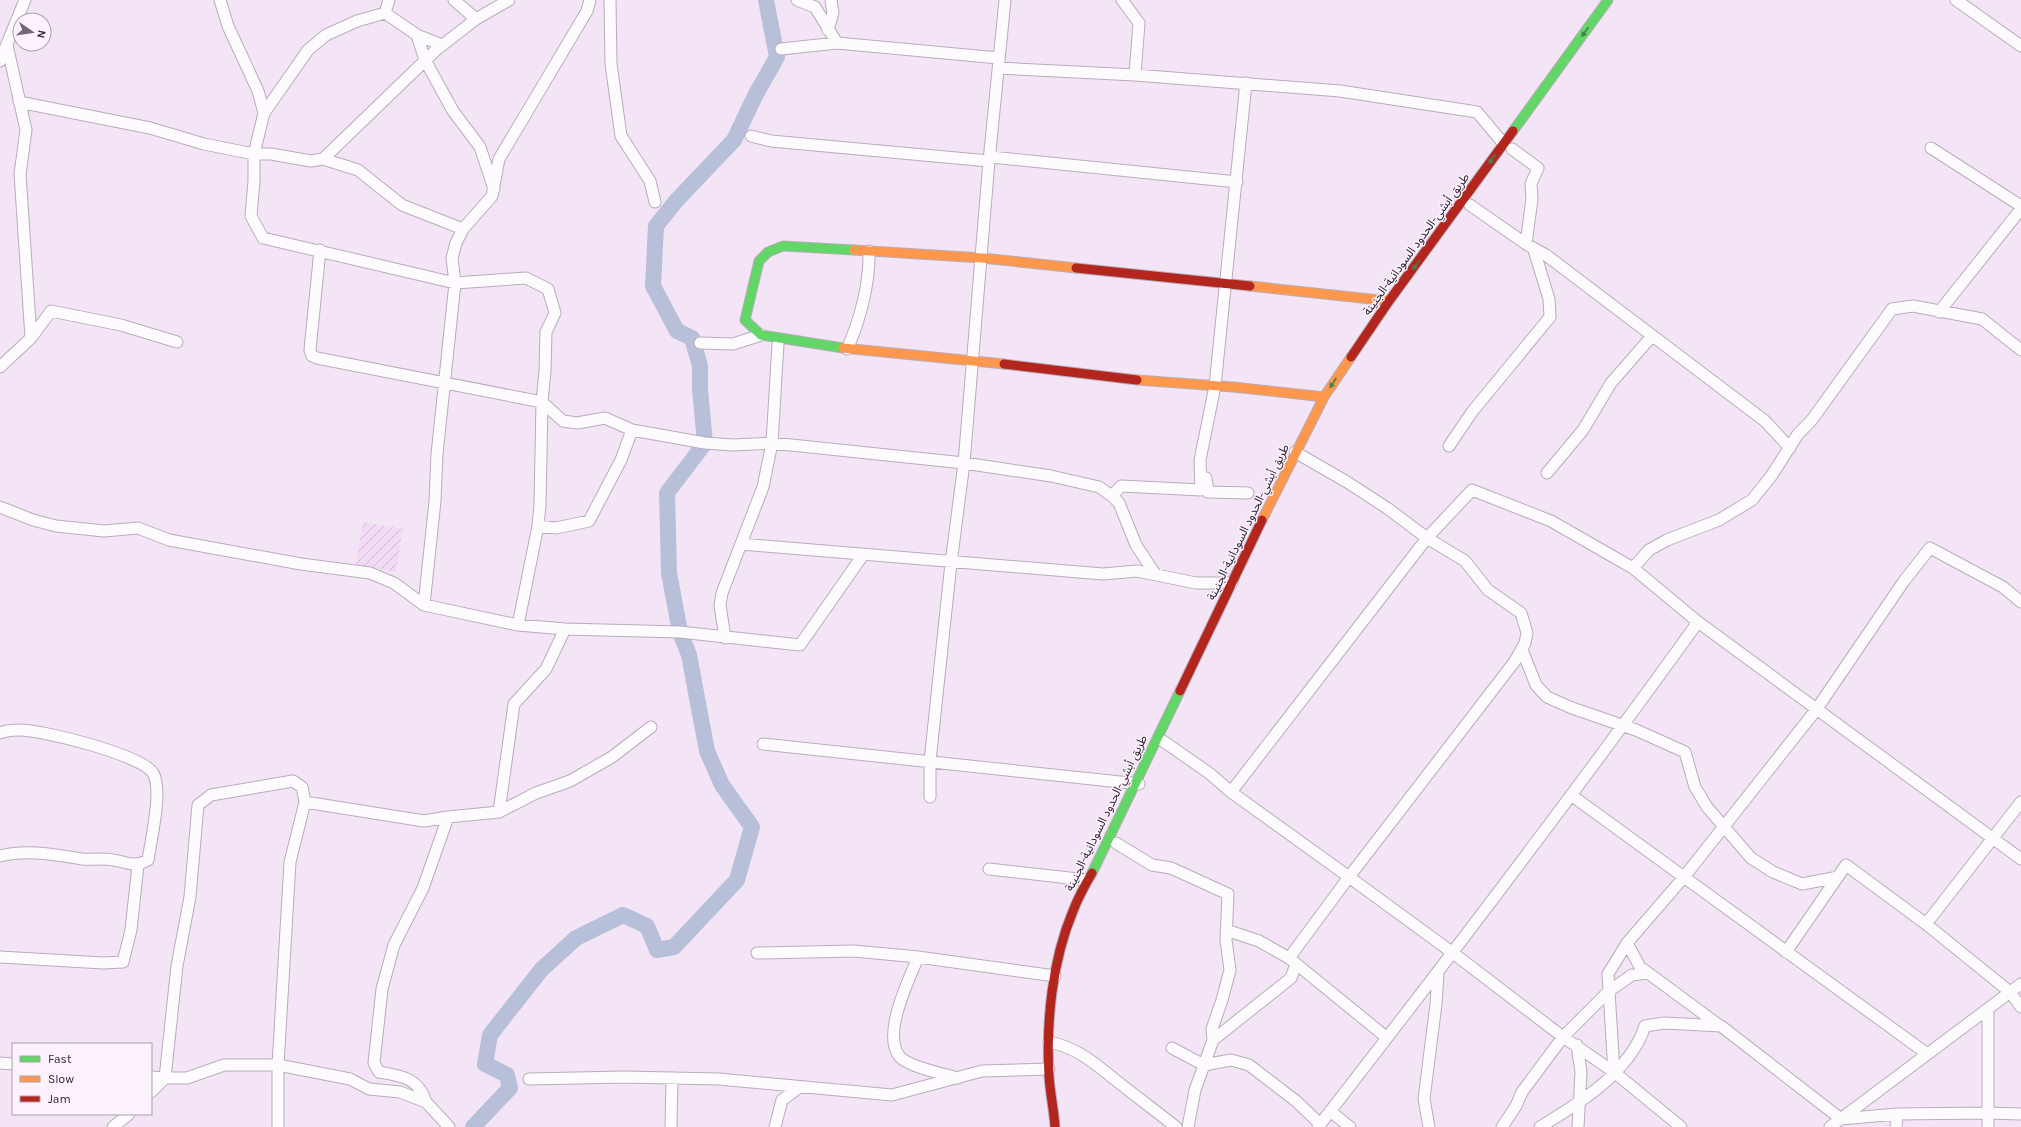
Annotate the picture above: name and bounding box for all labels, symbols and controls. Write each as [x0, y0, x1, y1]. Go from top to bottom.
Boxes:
north arrow [12, 12, 52, 52]
one-way arrow [1581, 26, 1589, 37]
text: N [34, 29, 48, 39]
one-way arrow [1488, 154, 1496, 165]
street label: طريق أبشي-الحدود السودانية-الجنينة [1359, 170, 1475, 319]
one-way arrow [1412, 259, 1420, 270]
one-way arrow [1330, 377, 1337, 389]
street label: طريق أبشي-الحدود السودانية-الجنينة [1204, 441, 1295, 604]
street label: طريق أبشي-الحدود السودانية-الجنينة [1062, 732, 1153, 895]
legend [12, 1043, 152, 1115]
text: Fast [48, 1052, 72, 1066]
text: Slow [48, 1072, 74, 1086]
text: Jam [48, 1092, 71, 1106]

